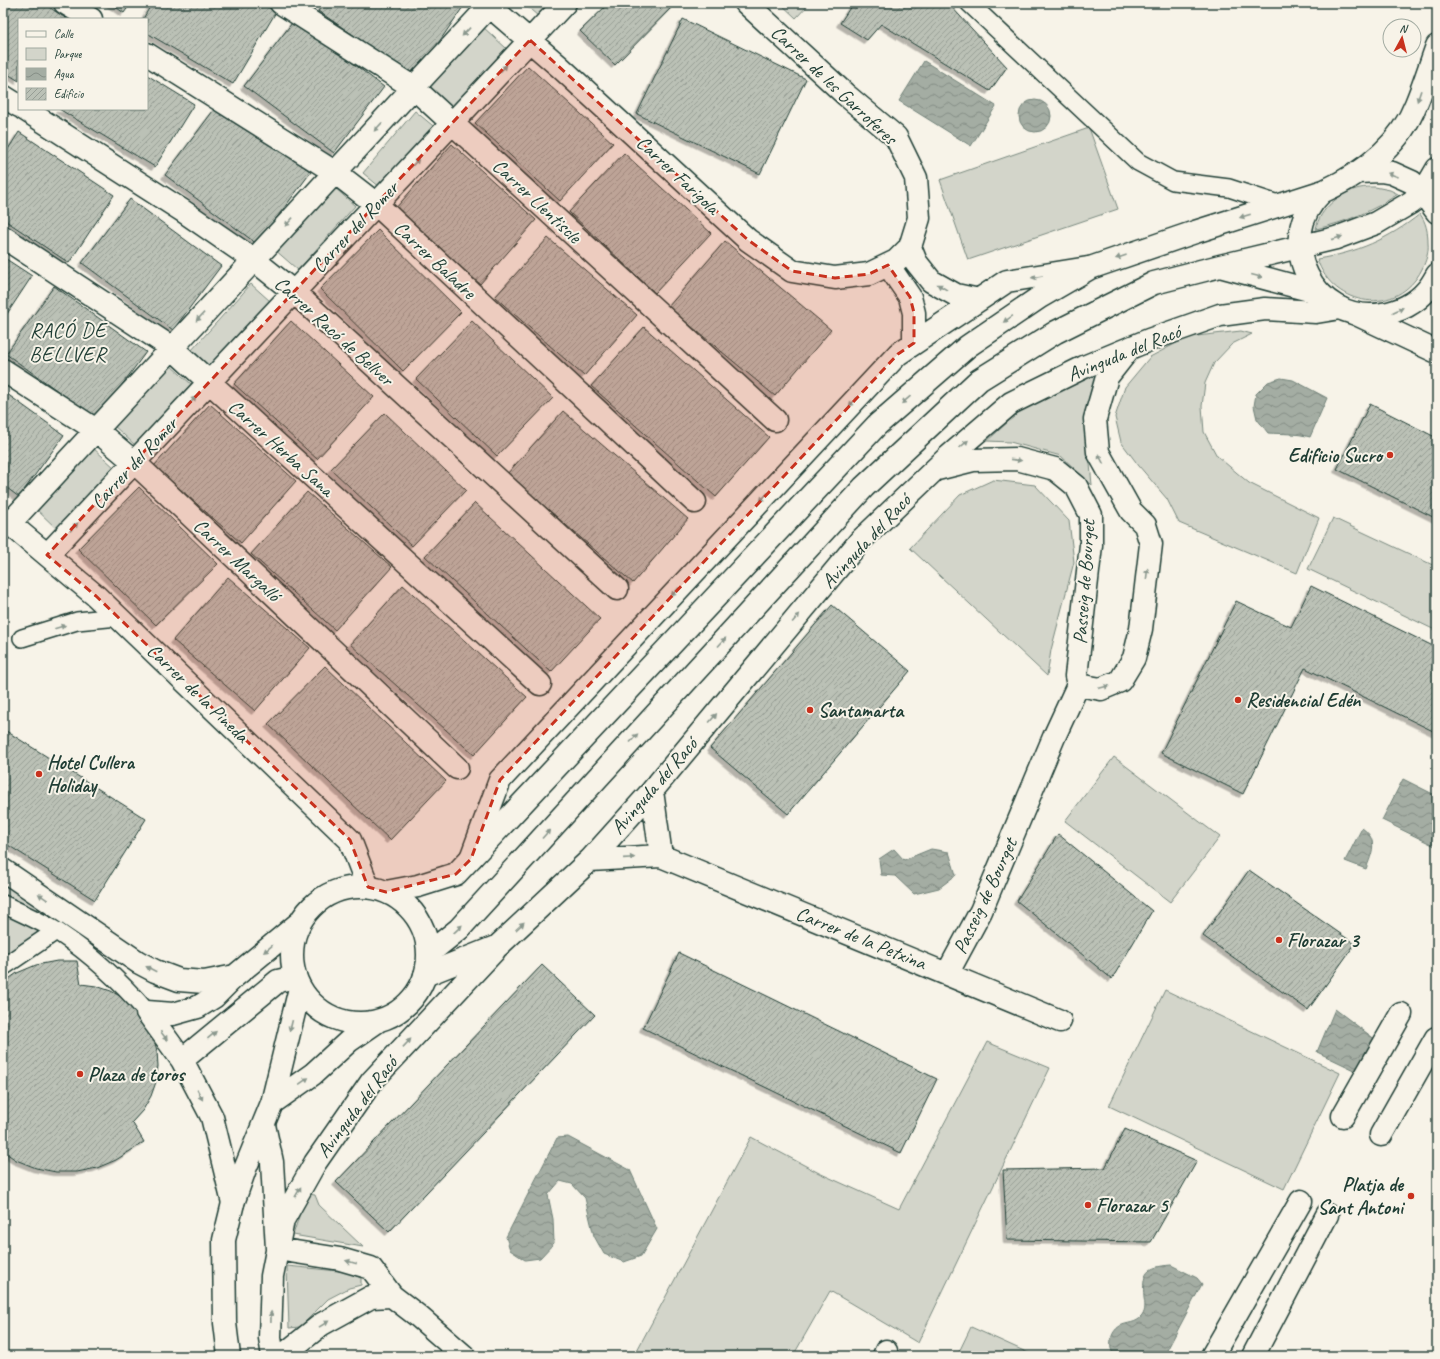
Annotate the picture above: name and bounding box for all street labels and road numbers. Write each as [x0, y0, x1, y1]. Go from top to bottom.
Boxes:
street label: Carrer de les Garroferes [766, 20, 904, 152]
street label: Carrer Farigola [631, 130, 726, 221]
street label: Carrer Llentiscle [487, 153, 588, 250]
street label: Carrer del Romer [306, 175, 405, 278]
street label: Carrer Baladre [389, 216, 482, 305]
street label: Carrer Racó de Bellver [269, 271, 400, 392]
street label: Avinguda del Racó [1064, 318, 1187, 387]
street label: Carrer Herba Sana [223, 394, 340, 503]
street label: Carrer del Romer [85, 411, 184, 514]
street label: Avinguda del Racó [816, 486, 918, 593]
street label: Carrer Margalló [188, 513, 288, 609]
street label: Passeig de Bourget [1067, 517, 1101, 645]
street label: Carrer de la Pineda [142, 638, 255, 749]
street label: Avinguda del Racó [605, 730, 705, 840]
street label: Passeig de Bourget [947, 832, 1024, 958]
street label: Carrer de la Petxina [792, 901, 931, 976]
street label: Avinguda del Racó [311, 1049, 405, 1163]

